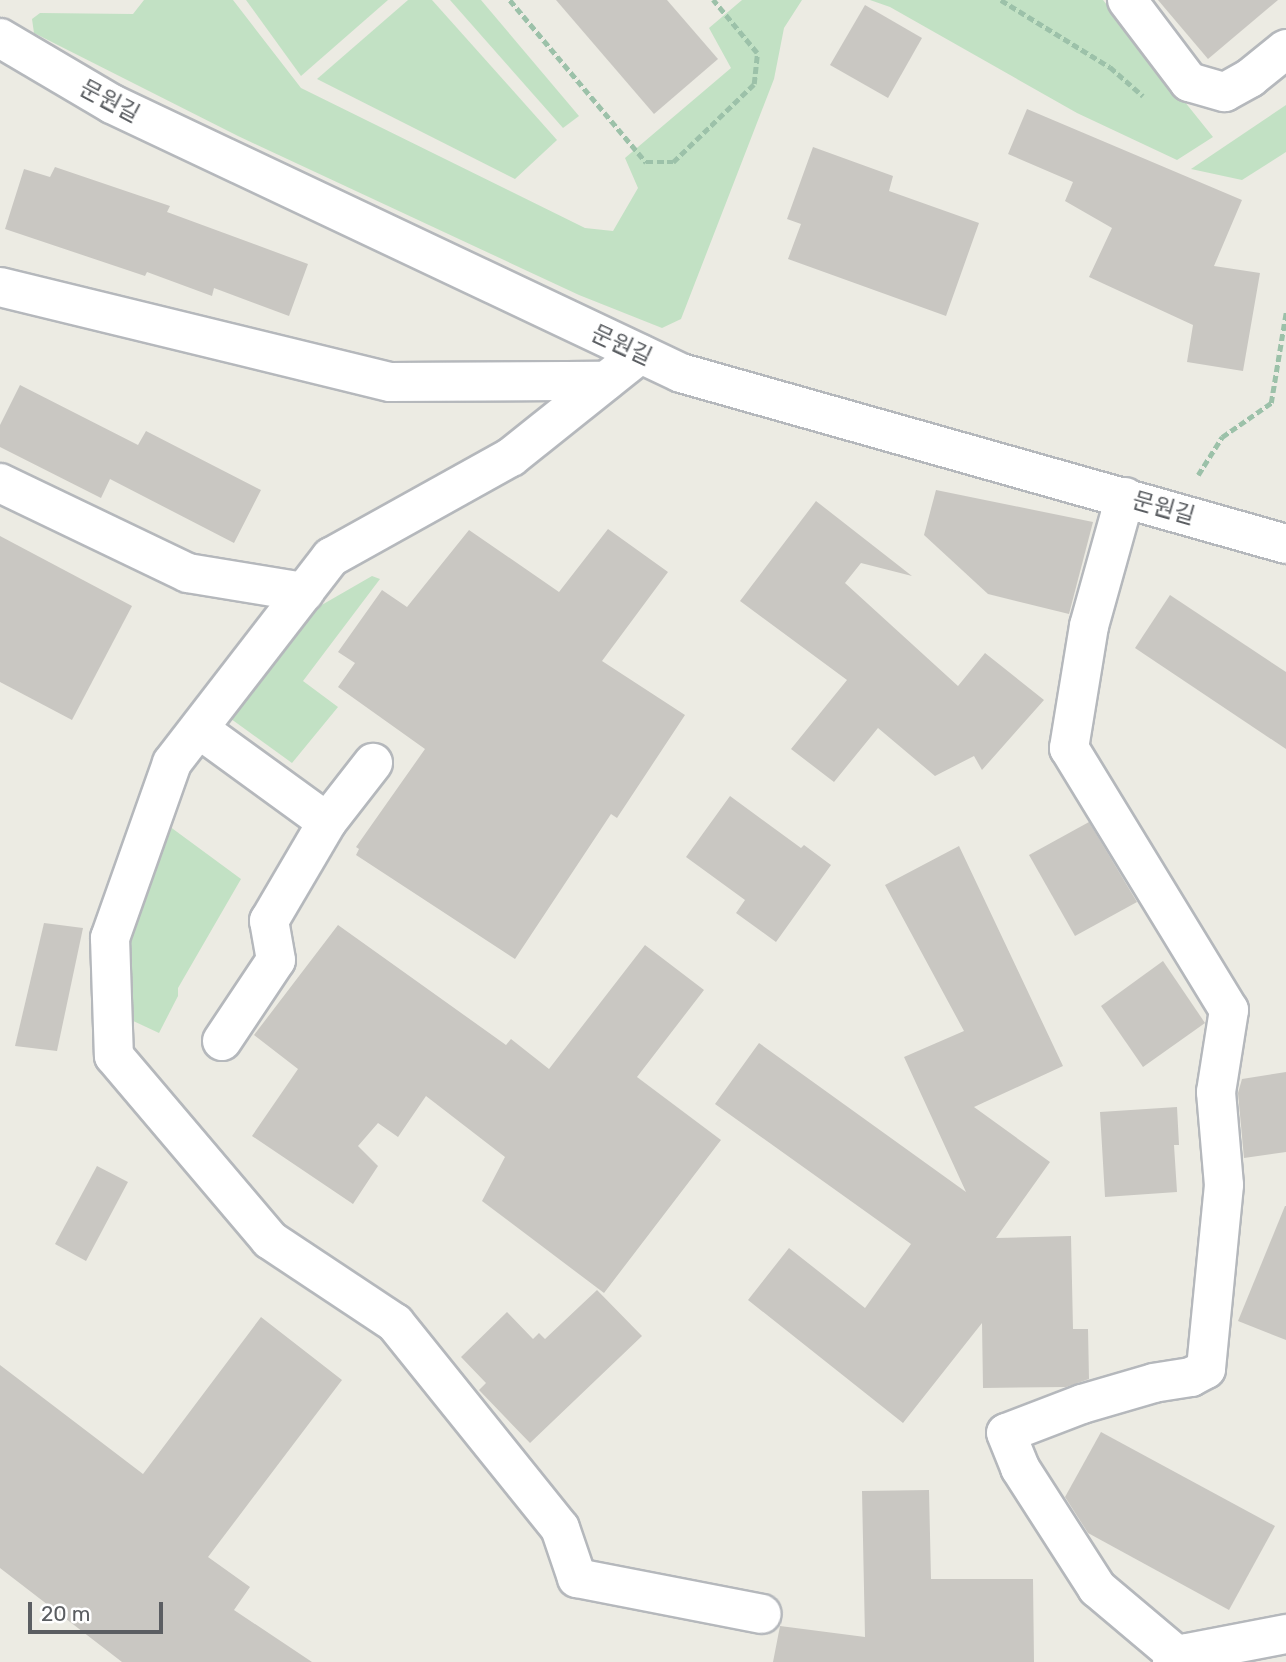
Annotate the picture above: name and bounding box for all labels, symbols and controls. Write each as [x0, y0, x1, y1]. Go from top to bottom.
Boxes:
street label: 문원길 [75, 74, 145, 128]
street label: 문원길 [587, 319, 657, 371]
street label: 문원길 [1130, 486, 1198, 530]
scale bar [32, 1588, 166, 1632]
text: 20 m [41, 1601, 90, 1626]

